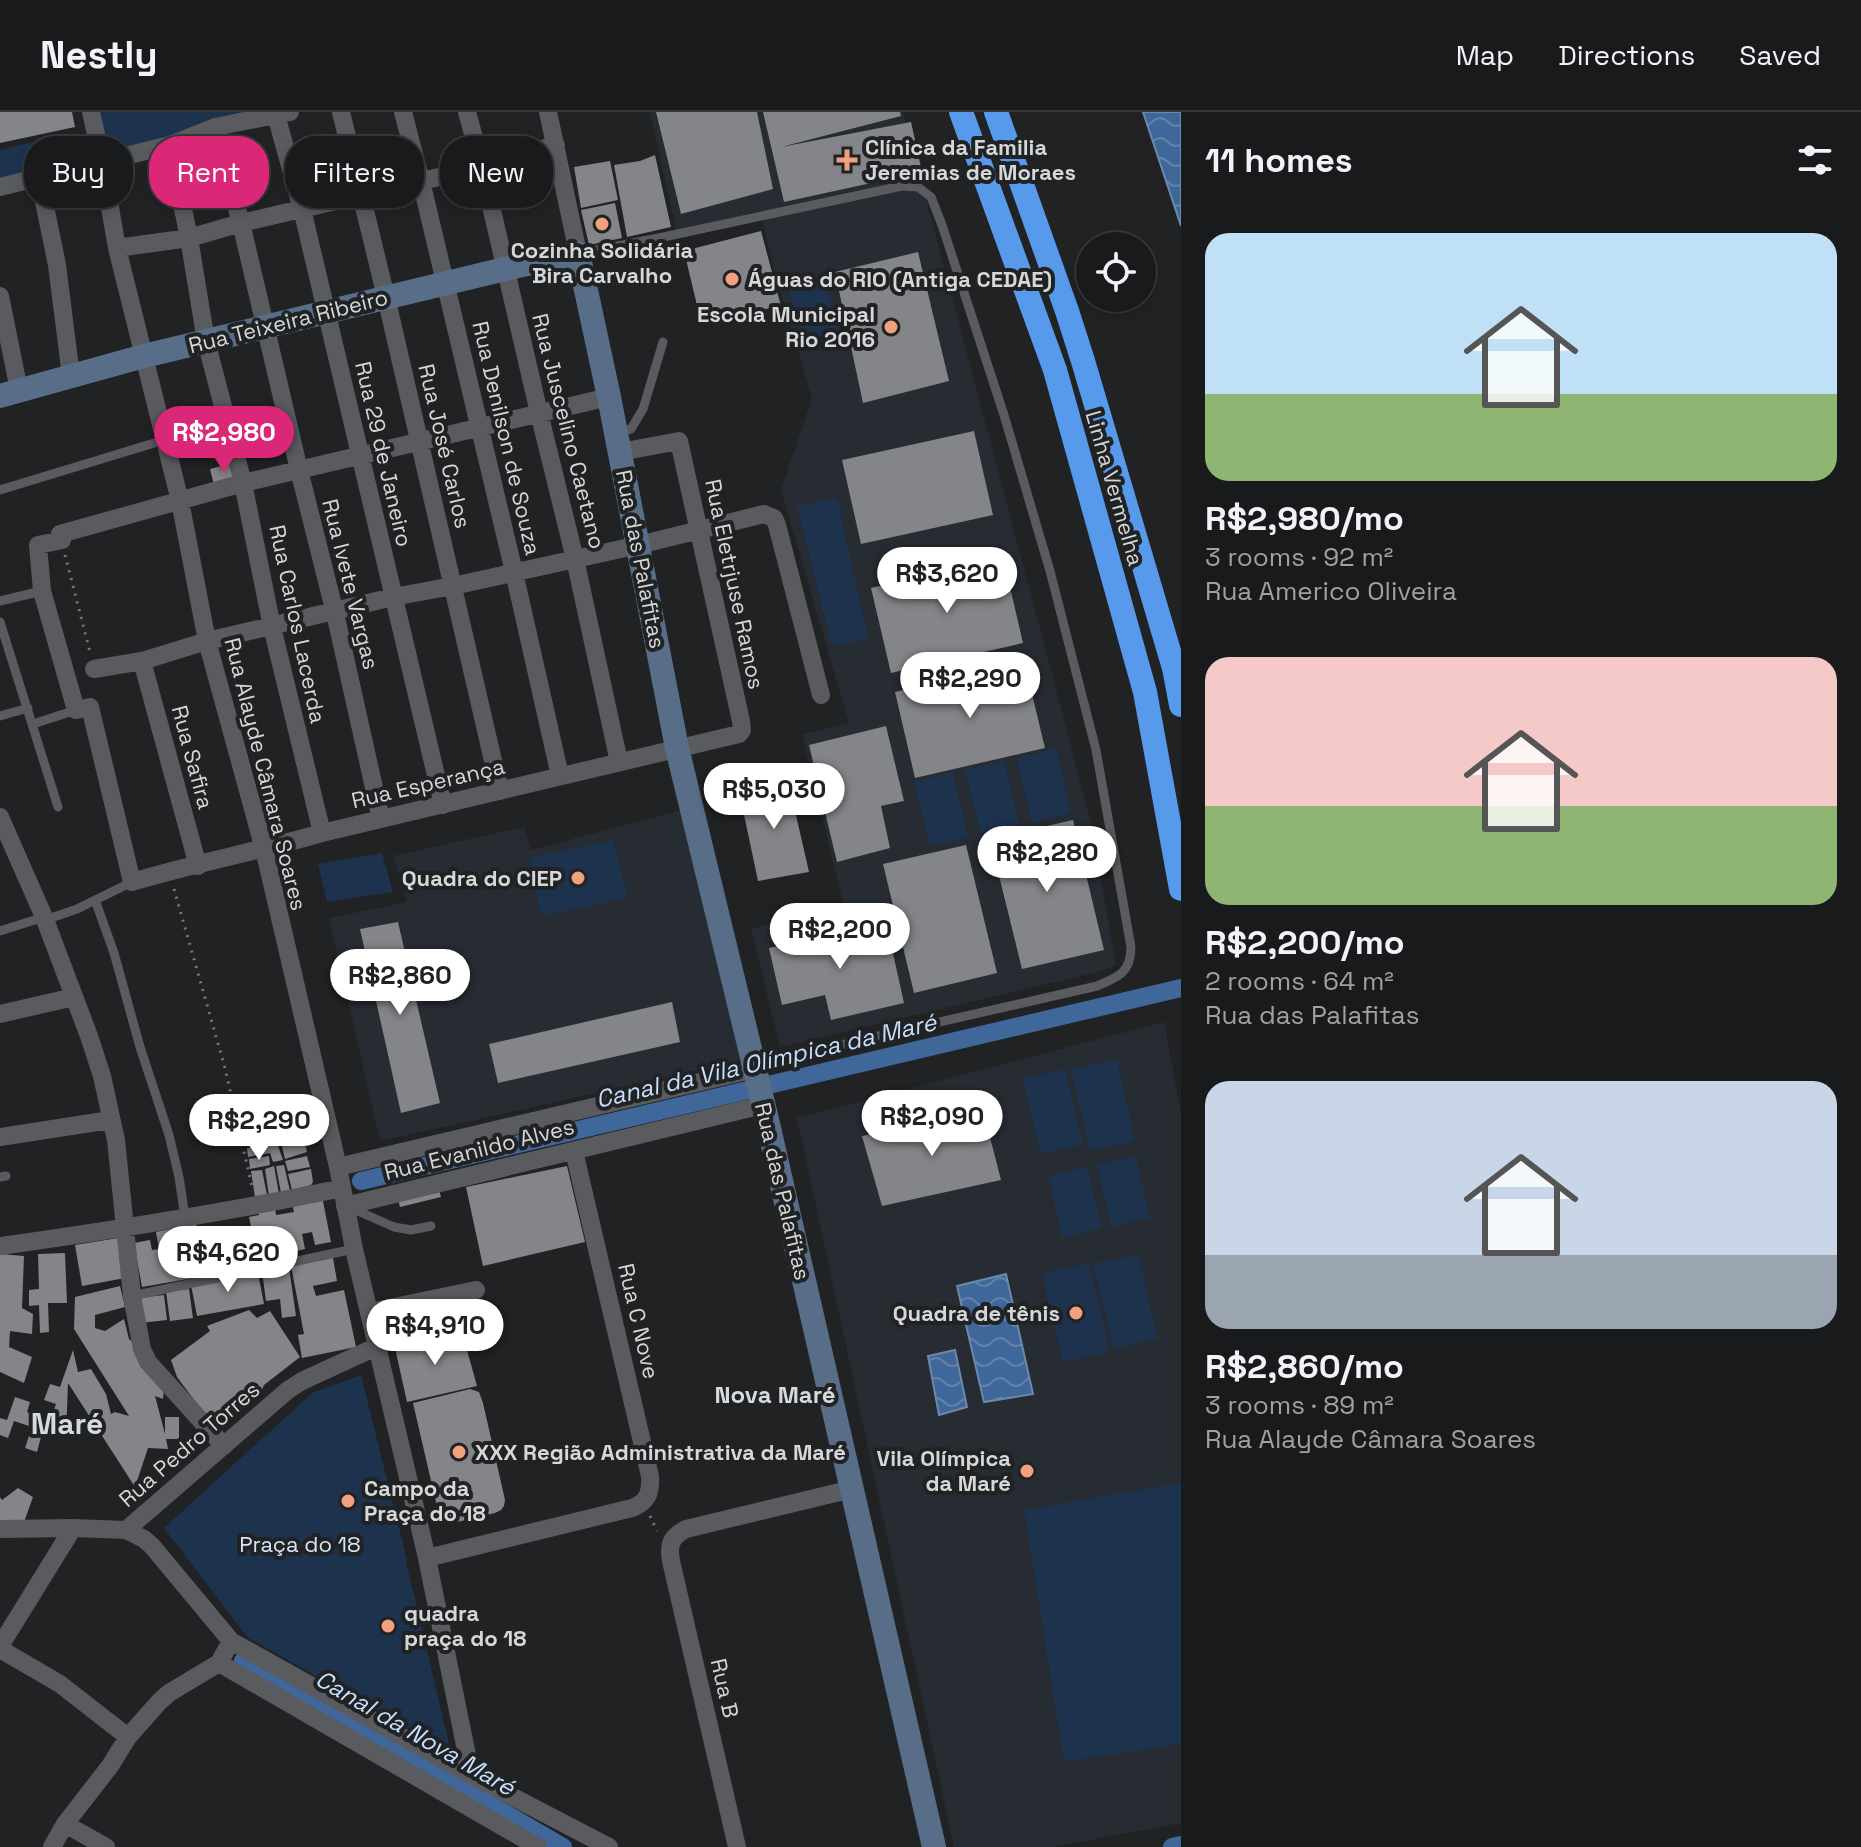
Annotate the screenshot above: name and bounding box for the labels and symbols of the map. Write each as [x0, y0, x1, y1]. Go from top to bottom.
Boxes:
place label: Clínica da Familia Jeremias de Moraes [865, 133, 1076, 186]
marker: Clínica da Familia Jeremias de Moraes [836, 149, 858, 171]
marker: Cozinha Solidária Bira Carvalho [593, 215, 611, 233]
place label: Cozinha Solidária Bira Carvalho [511, 236, 694, 289]
place label: Águas do RIO (Antiga CEDAE) [748, 265, 1052, 293]
marker: Águas do RIO (Antiga CEDAE) [723, 270, 741, 288]
street label: Rua Teixeira Ribeiro [185, 283, 391, 359]
place label: Escola Municipal Rio 2016 [697, 300, 875, 353]
street label: Rua Juscelino Caetano [526, 310, 612, 552]
street label: Rua Denilson de Souza [466, 318, 548, 558]
marker: Escola Municipal Rio 2016 [882, 318, 900, 336]
street label: Rua 29 de Janeiro [349, 359, 419, 549]
street label: Rua José Carlos [413, 361, 477, 531]
pin: R$2,980 [150, 406, 298, 474]
street label: Linha Vermelha [1079, 407, 1151, 569]
street label: Rua das Palafitas [610, 467, 672, 651]
street label: Rua Eletrjuse Ramos [699, 476, 771, 692]
street label: Rua Ivete Vargas [316, 496, 386, 672]
street label: Rua Carlos Lacerda [263, 522, 333, 726]
pin: R$3,620 [873, 547, 1021, 615]
street label: Rua Alayde Câmara Soares [219, 635, 313, 913]
pin: R$2,290 [896, 652, 1044, 720]
street label: Rua Safira [166, 702, 220, 812]
street label: Rua Esperança [349, 752, 508, 814]
pin: R$5,030 [700, 763, 848, 831]
pin: R$2,280 [973, 826, 1121, 894]
place label: Quadra do CIEP [402, 864, 562, 892]
marker: Quadra do CIEP [569, 869, 587, 887]
pin: R$2,200 [766, 903, 914, 971]
pin: R$2,860 [326, 949, 474, 1017]
water label: Canal da Vila Olímpica da Maré [593, 1006, 940, 1115]
pin: R$2,090 [858, 1090, 1006, 1158]
pin: R$2,290 [185, 1094, 333, 1162]
street label: Rua das Palafitas [749, 1099, 817, 1283]
street label: Rua Evanildo Alves [381, 1112, 577, 1186]
pin: R$4,620 [154, 1226, 302, 1294]
street label: Rua C Nove [612, 1261, 666, 1381]
pin: R$4,910 [361, 1299, 509, 1367]
place label: Quadra de tênis [893, 1299, 1060, 1327]
marker: Quadra de tênis [1067, 1304, 1085, 1322]
street label: Rua Pedro Torres [113, 1375, 265, 1513]
district label: Nova Maré [714, 1379, 836, 1410]
district label: Maré [31, 1404, 103, 1443]
place label: XXX Região Administrativa da Maré [475, 1438, 846, 1466]
marker: XXX Região Administrativa da Maré [450, 1443, 468, 1461]
place label: Vila Olímpica da Maré [877, 1444, 1011, 1497]
marker: Vila Olímpica da Maré [1018, 1462, 1036, 1480]
place label: Campo da Praça do 18 [364, 1474, 486, 1527]
marker: Campo da Praça do 18 [339, 1492, 357, 1510]
park label: Praça do 18 [239, 1530, 361, 1558]
place label: quadra praça do 18 [404, 1599, 526, 1652]
marker: quadra praça do 18 [379, 1617, 397, 1635]
street label: Rua B [705, 1656, 745, 1720]
water label: Canal da Nova Maré [310, 1663, 521, 1803]

